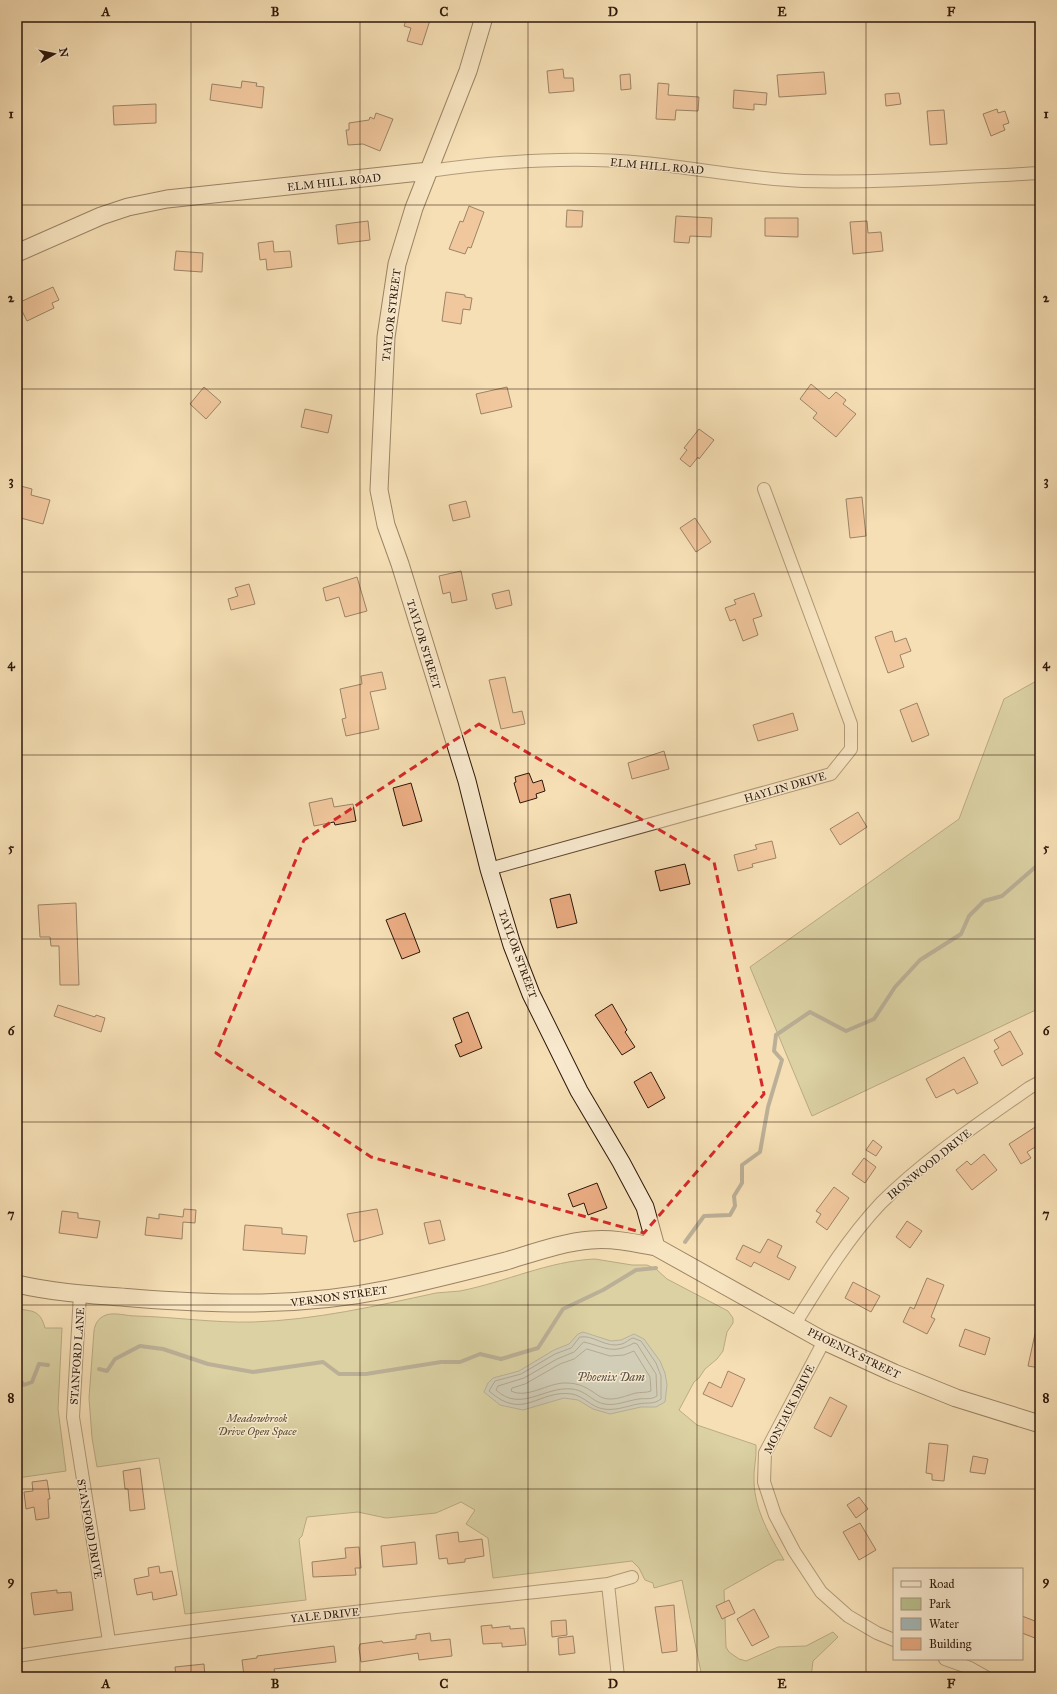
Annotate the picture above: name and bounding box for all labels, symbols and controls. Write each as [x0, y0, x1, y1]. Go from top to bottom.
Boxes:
text: A [101, 4, 111, 20]
text: B [271, 4, 280, 20]
text: C [440, 4, 449, 20]
text: D [608, 4, 618, 20]
text: E [777, 4, 787, 20]
text: F [947, 4, 956, 20]
north arrow [34, 34, 74, 74]
text: N [56, 47, 71, 59]
text: 1 [8, 106, 14, 122]
text: 1 [1043, 106, 1049, 122]
street label: ELM HILL ROAD [609, 156, 705, 177]
street label: ELM HILL ROAD [286, 171, 382, 194]
street label: TAYLOR STREET [379, 268, 404, 362]
text: 2 [8, 290, 15, 306]
text: 2 [1043, 290, 1050, 306]
text: 3 [8, 473, 14, 489]
text: 3 [1043, 473, 1049, 489]
street label: TAYLOR STREET [404, 598, 443, 691]
text: 4 [7, 656, 15, 672]
text: 4 [1042, 656, 1050, 672]
street label: HAYLIN DRIVE [743, 770, 828, 805]
text: 5 [8, 840, 15, 856]
text: 5 [1043, 840, 1050, 856]
street label: TAYLOR STREET [496, 908, 540, 1001]
text: 6 [8, 1023, 16, 1039]
text: 6 [1043, 1023, 1051, 1039]
street label: IRONWOOD DRIVE [885, 1126, 974, 1202]
text: 7 [8, 1206, 15, 1222]
text: 7 [1043, 1206, 1050, 1222]
street label: VERNON STREET [289, 1283, 389, 1310]
street label: STANFORD LANE [68, 1307, 87, 1405]
street label: PHOENIX STREET [805, 1325, 903, 1382]
street label: MONTAUK DRIVE [761, 1362, 818, 1456]
water label: Phoenix Dam [577, 1370, 645, 1384]
text: 8 [8, 1390, 15, 1406]
text: 8 [1043, 1390, 1050, 1406]
park label: Meadowbrook Drive Open Space [218, 1412, 297, 1439]
street label: STANFORD DRIVE [74, 1478, 105, 1580]
legend [893, 1568, 1023, 1660]
text: 9 [8, 1573, 15, 1589]
text: 9 [1043, 1573, 1050, 1589]
text: Road [929, 1577, 955, 1591]
text: Park [929, 1597, 951, 1611]
street label: YALE DRIVE [290, 1605, 360, 1626]
text: Water [929, 1617, 959, 1631]
text: Building [929, 1637, 972, 1652]
text: A [101, 1676, 111, 1692]
text: B [271, 1676, 280, 1692]
text: C [440, 1676, 449, 1692]
text: D [608, 1676, 618, 1692]
text: E [777, 1676, 787, 1692]
text: F [947, 1676, 956, 1692]

